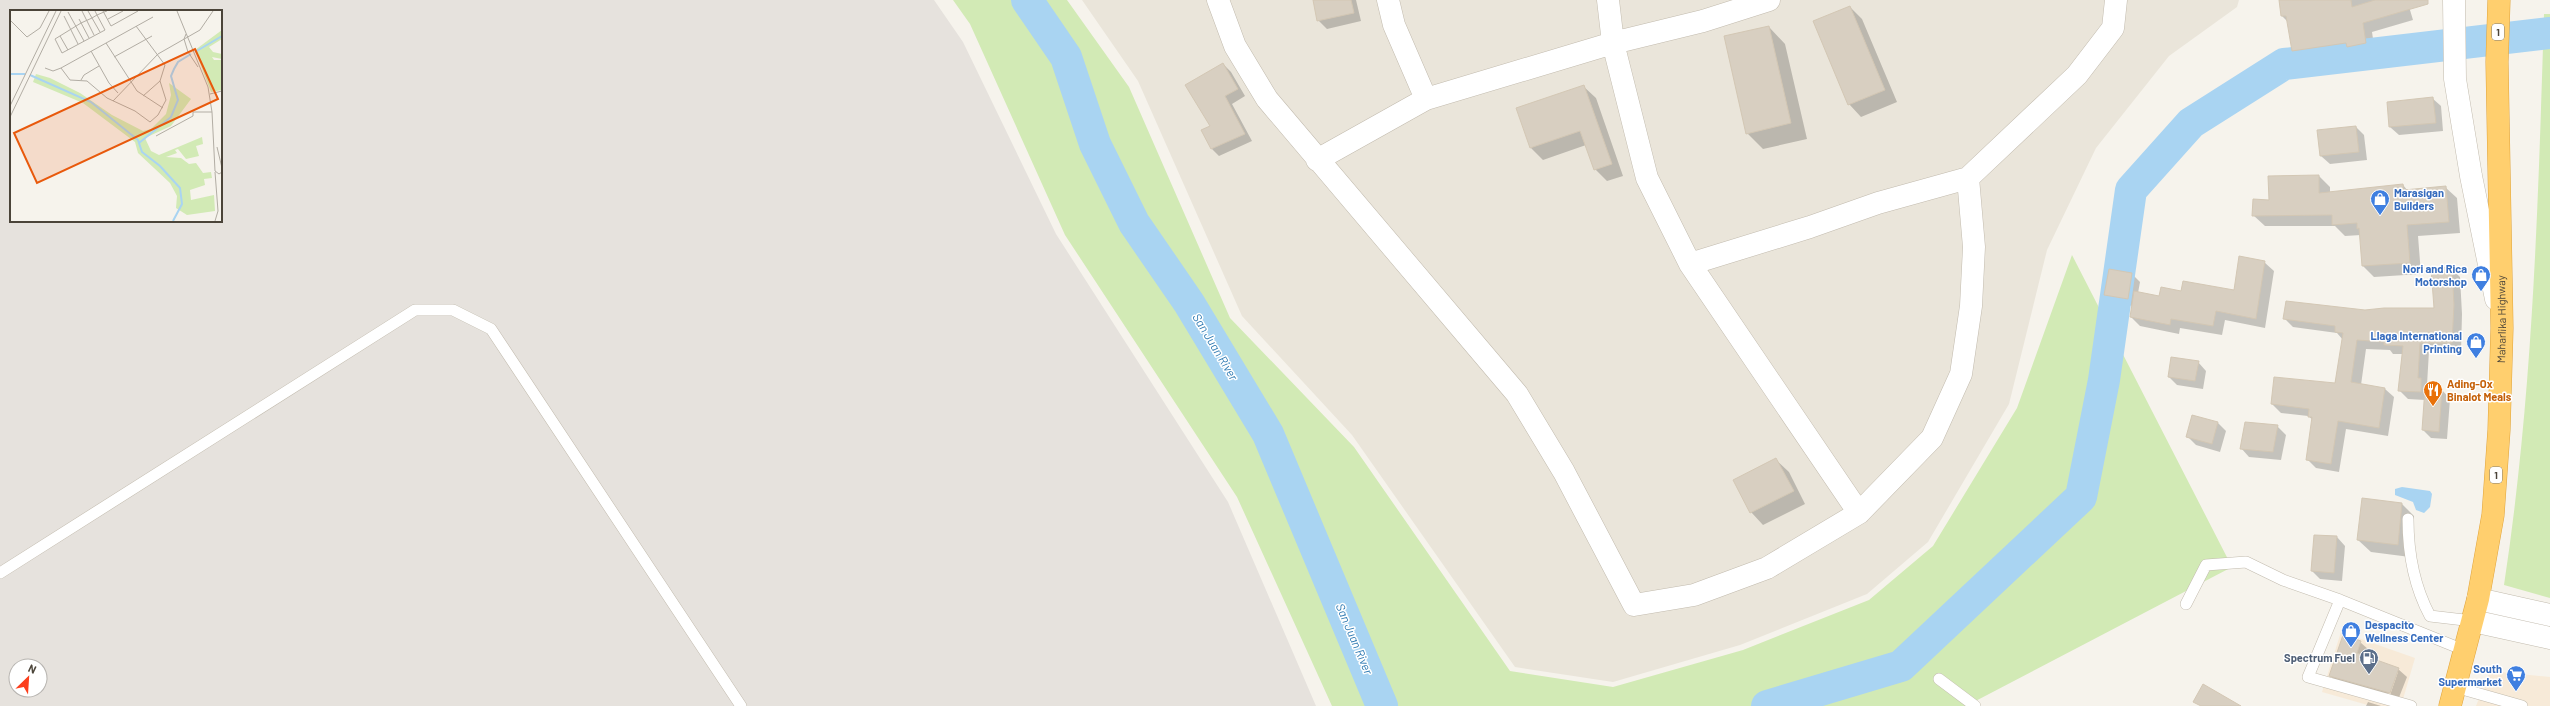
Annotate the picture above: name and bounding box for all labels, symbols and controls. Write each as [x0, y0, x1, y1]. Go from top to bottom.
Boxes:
inset map [10, 10, 222, 222]
road number: 1 [2492, 24, 2504, 40]
place label: Marasigan Builders [2394, 186, 2444, 212]
shop icon: Marasigan Builders [2369, 188, 2391, 216]
place label: Nori and Rica Motorshop [2403, 262, 2467, 288]
shop icon: Nori and Rica Motorshop [2470, 264, 2492, 292]
street label: Maharlika Highway [2494, 275, 2508, 363]
water label: San Juan River [1190, 311, 1242, 383]
place label: Llaga International Printing [2371, 329, 2462, 355]
shop icon: Llaga International Printing [2465, 331, 2487, 359]
place label: Ading-Ox Binalot Meals [2447, 377, 2512, 403]
restaurant icon: Ading-Ox Binalot Meals [2422, 379, 2444, 407]
road number: 1 [2490, 467, 2502, 483]
water label: San Juan River [1334, 601, 1376, 677]
place label: Despacito Wellness Center [2365, 618, 2444, 644]
shop icon: Despacito Wellness Center [2340, 620, 2362, 648]
fuel station icon: Spectrum Fuel [2358, 647, 2380, 675]
place label: Spectrum Fuel [2284, 651, 2355, 664]
north arrow [8, 658, 48, 698]
text: N [26, 661, 39, 676]
place label: South Supermarket [2438, 662, 2502, 688]
supermarket icon: South Supermarket [2505, 664, 2527, 692]

